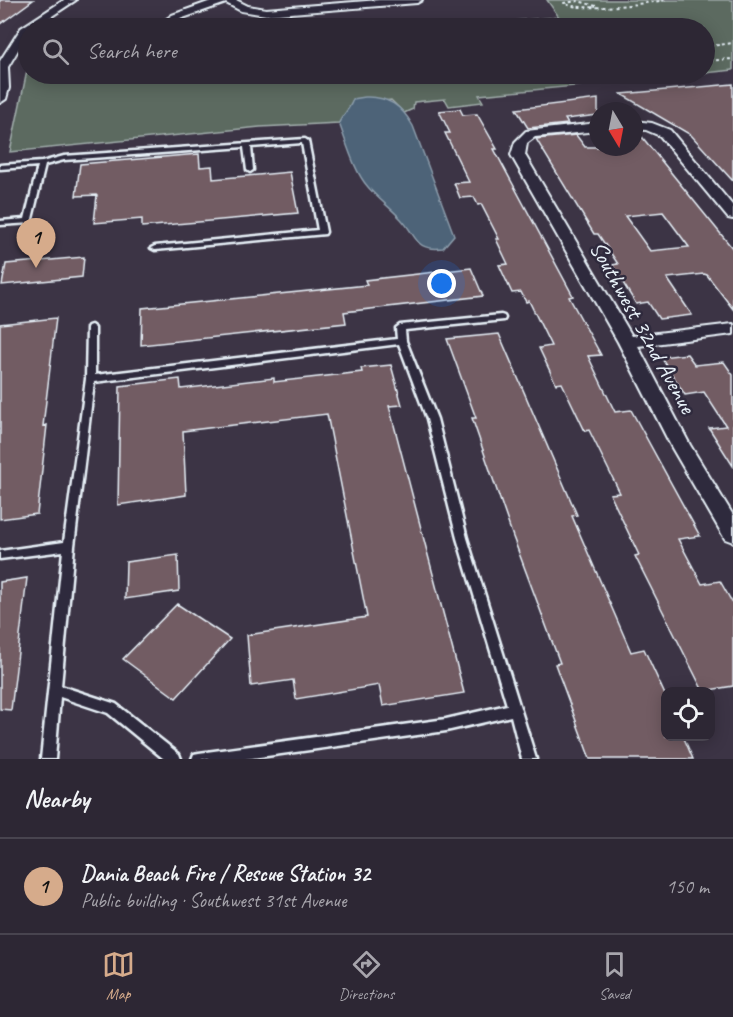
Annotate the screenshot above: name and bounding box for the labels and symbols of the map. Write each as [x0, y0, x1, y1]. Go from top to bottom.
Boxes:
north arrow [589, 102, 643, 156]
pin: 1 [16, 218, 56, 268]
street label: Southwest 32nd Avenue [583, 235, 704, 420]
your location [427, 269, 456, 298]

